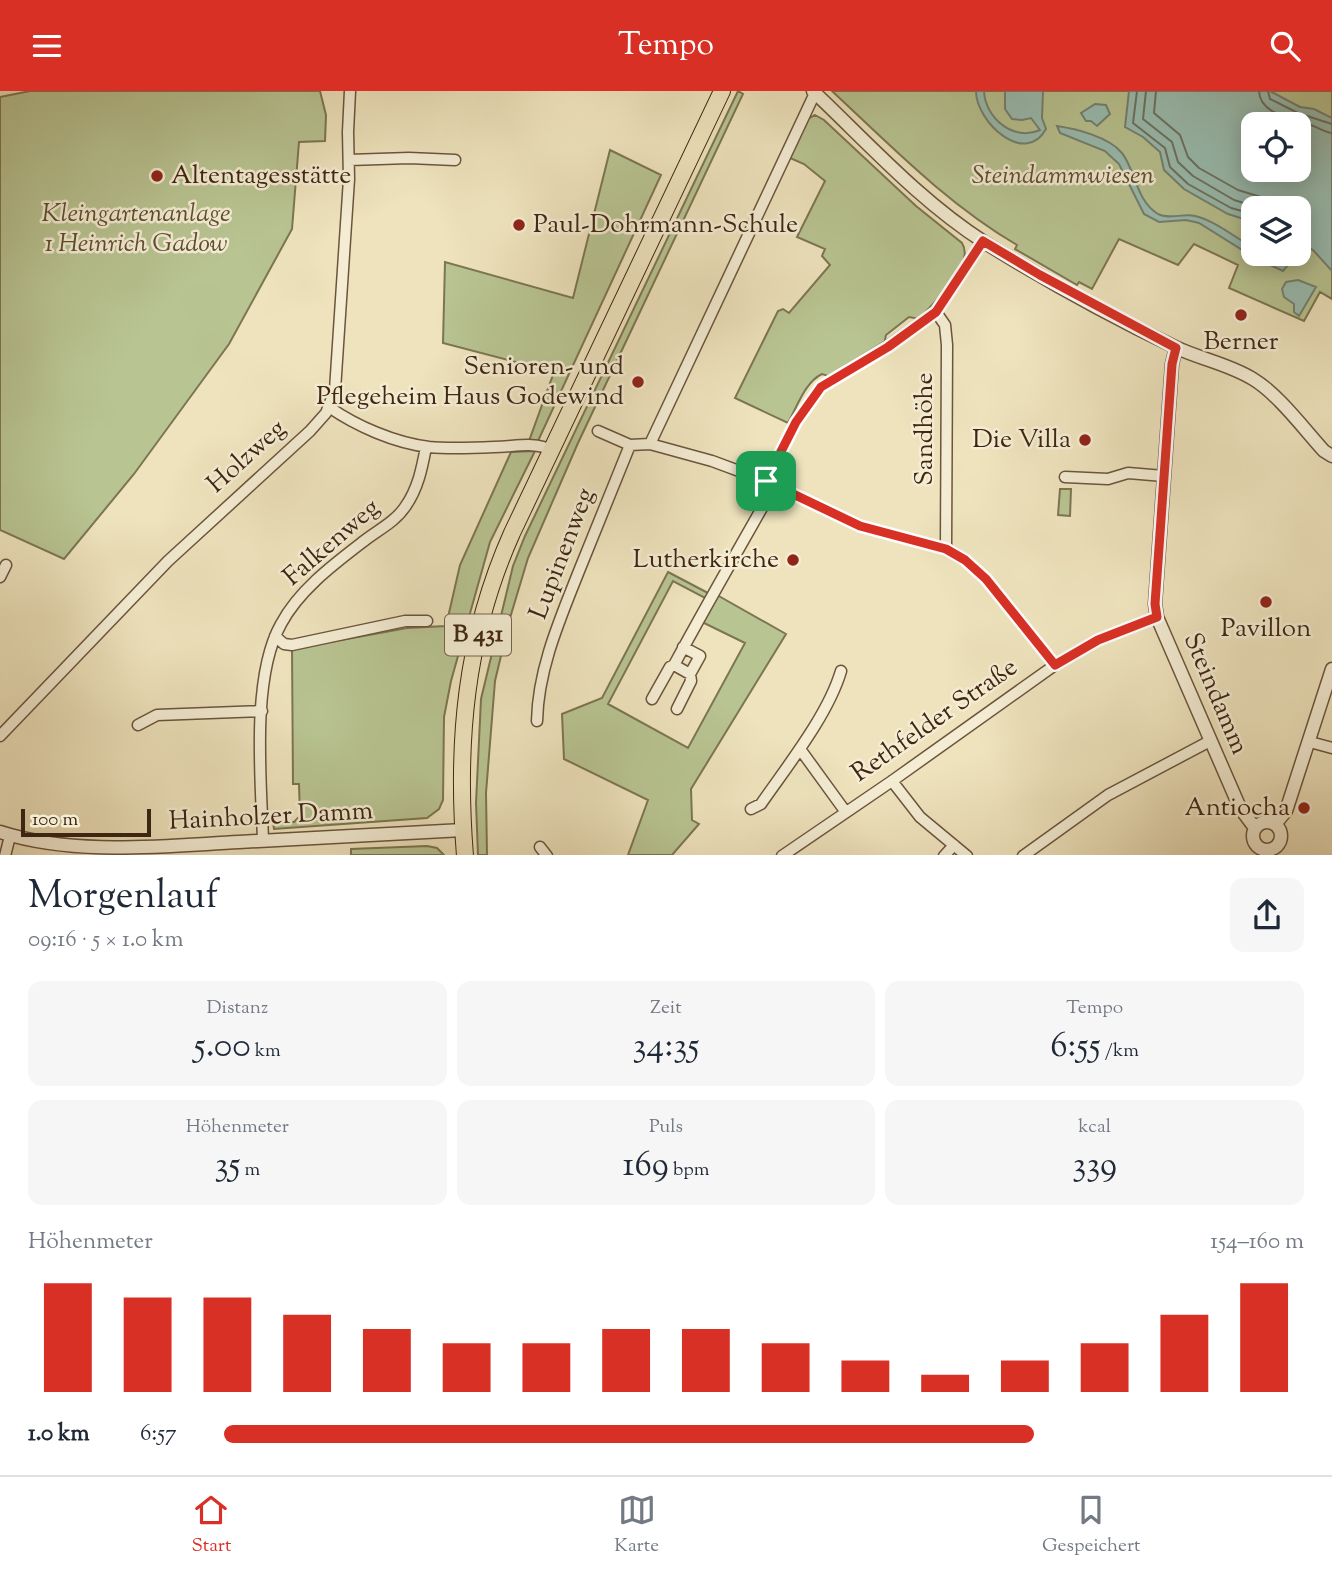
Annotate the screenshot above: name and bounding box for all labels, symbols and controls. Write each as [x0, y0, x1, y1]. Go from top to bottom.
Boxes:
text: Tempo [618, 23, 714, 69]
icon: menu [28, 27, 66, 65]
icon: search [1266, 27, 1304, 65]
map controls [1241, 112, 1311, 266]
button: locate [1241, 112, 1311, 182]
place label: Altentagesstätte [171, 158, 351, 195]
park label: Steindammwiesen [972, 158, 1155, 195]
marker: Altentagesstätte [149, 168, 165, 184]
park label: Kleingartenanlage 1 Heinrich Gadow [42, 196, 230, 263]
button: layers [1241, 196, 1311, 266]
place label: Paul-Dohrmann-Schule [533, 207, 798, 244]
marker: Paul-Dohrmann-Schule [511, 217, 527, 233]
marker: Berner [1233, 307, 1249, 323]
place label: Berner [1203, 324, 1279, 361]
place label: Senioren- und Pflegeheim Haus Godewind [316, 349, 624, 416]
street label: Sandhöhe [907, 372, 944, 486]
marker: Senioren- und Pflegeheim Haus Godewind [630, 374, 646, 390]
street label: Holzweg [199, 411, 295, 503]
place label: Die Villa [972, 422, 1071, 459]
marker: Die Villa [1077, 432, 1093, 448]
pin [736, 451, 796, 511]
icon: arrive [747, 462, 785, 500]
street label: Lupinenweg [521, 483, 605, 625]
street label: Falkenweg [276, 491, 388, 595]
place label: Lutherkirche [633, 542, 779, 579]
marker: Lutherkirche [785, 552, 801, 568]
marker: Pavillon [1258, 594, 1274, 610]
place label: Pavillon [1221, 611, 1311, 648]
road number: B 431 [445, 615, 511, 655]
street label: Steindamm [1173, 628, 1257, 760]
street label: Rethfelder Straße [844, 650, 1026, 792]
place label: Antiocha [1185, 790, 1290, 827]
street label: Hainholzer Damm [168, 793, 374, 841]
marker: Antiocha [1296, 800, 1312, 816]
scale bar [21, 807, 150, 838]
text: 100 m [32, 807, 78, 834]
text: Morgenlauf [28, 871, 219, 925]
button: share [1230, 878, 1304, 952]
text: 09:16 · 5 × 1.0 km [28, 924, 184, 957]
text: Distanz [207, 995, 268, 1022]
text: Zeit [650, 995, 682, 1022]
text: Tempo [1066, 995, 1123, 1022]
text: 5.00 [194, 1022, 251, 1073]
text: 34:35 [632, 1022, 699, 1073]
text: 6:55 [1050, 1022, 1101, 1073]
text: km [251, 1038, 281, 1065]
text: /km [1101, 1038, 1139, 1065]
text: Höhenmeter [186, 1114, 289, 1141]
text: Puls [649, 1114, 683, 1141]
text: kcal [1078, 1114, 1111, 1141]
text: 35 [214, 1141, 241, 1192]
text: 169 [623, 1141, 669, 1192]
text: 339 [1072, 1141, 1117, 1192]
text: m [241, 1157, 260, 1184]
text: bpm [669, 1157, 709, 1184]
text: Höhenmeter [28, 1226, 153, 1259]
text: 154–160 m [1210, 1226, 1304, 1259]
text: 1.0 km [28, 1418, 90, 1451]
text: 6:57 [140, 1418, 177, 1451]
tab: Start [191, 1491, 231, 1560]
tab: Karte [614, 1491, 659, 1560]
tab: Gespeichert [1042, 1491, 1141, 1560]

